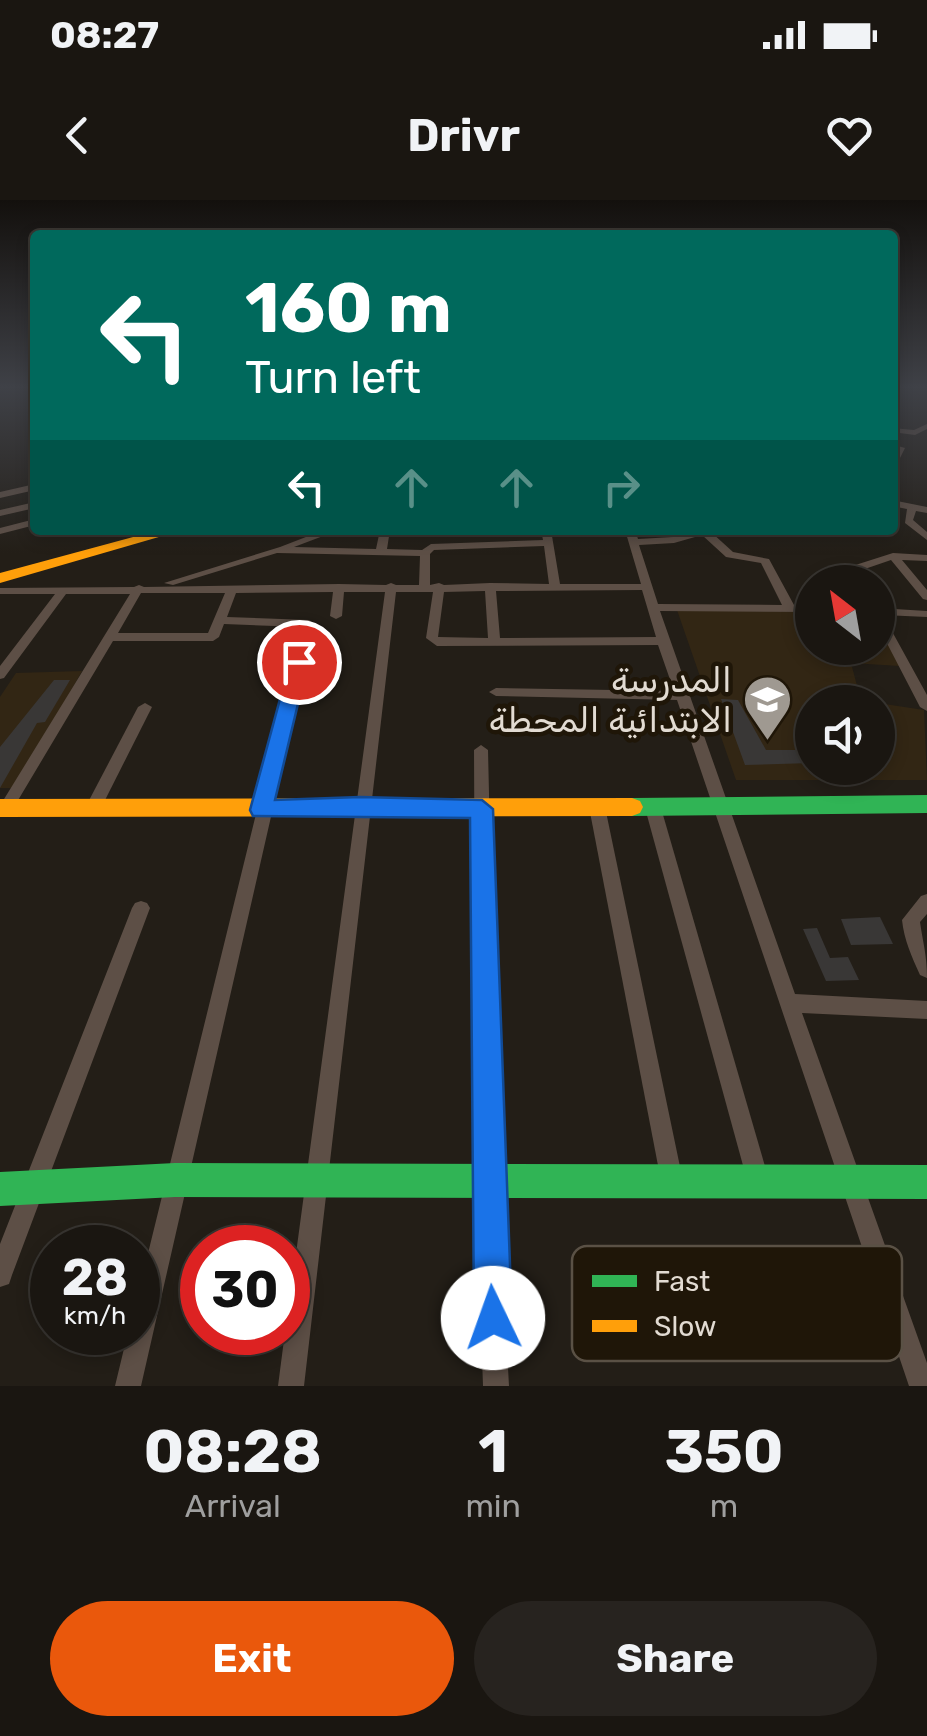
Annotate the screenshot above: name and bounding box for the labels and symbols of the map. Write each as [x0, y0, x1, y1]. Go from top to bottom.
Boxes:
north arrow [795, 565, 895, 665]
pin [257, 620, 342, 705]
place label: المدرسة الابتدائية المحطة [489, 659, 732, 741]
school or university icon: المدرسة الابتدائية المحطة [741, 674, 793, 742]
speed limit sign: 30 [180, 1225, 310, 1355]
legend [572, 1246, 902, 1361]
text: Fast [654, 1265, 710, 1298]
position arrow [441, 1266, 545, 1370]
text: Slow [654, 1310, 716, 1343]

